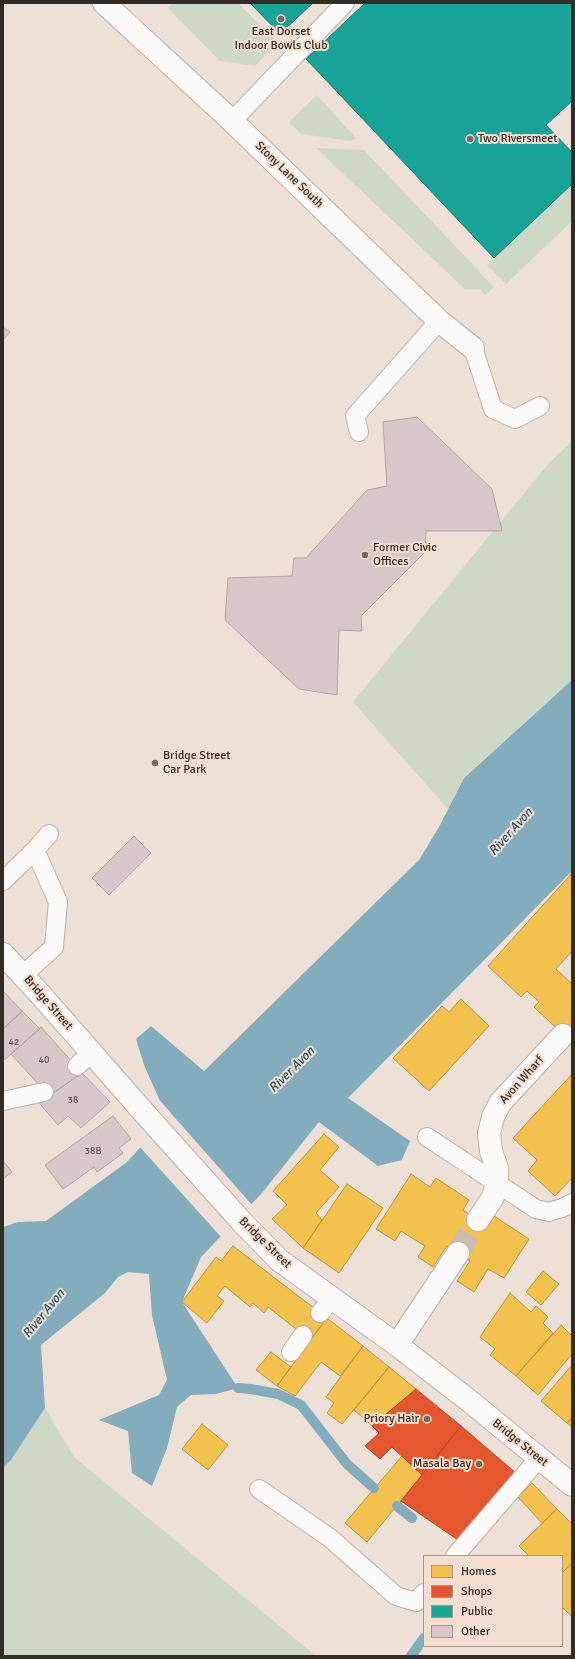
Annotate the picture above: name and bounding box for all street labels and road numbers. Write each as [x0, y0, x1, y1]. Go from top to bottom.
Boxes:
street label: Stony Lane South [252, 139, 326, 211]
street label: Bridge Street [20, 973, 76, 1033]
street label: Avon Wharf [497, 1053, 547, 1107]
street label: Bridge Street [236, 1214, 294, 1272]
street label: Bridge Street [489, 1416, 551, 1470]

